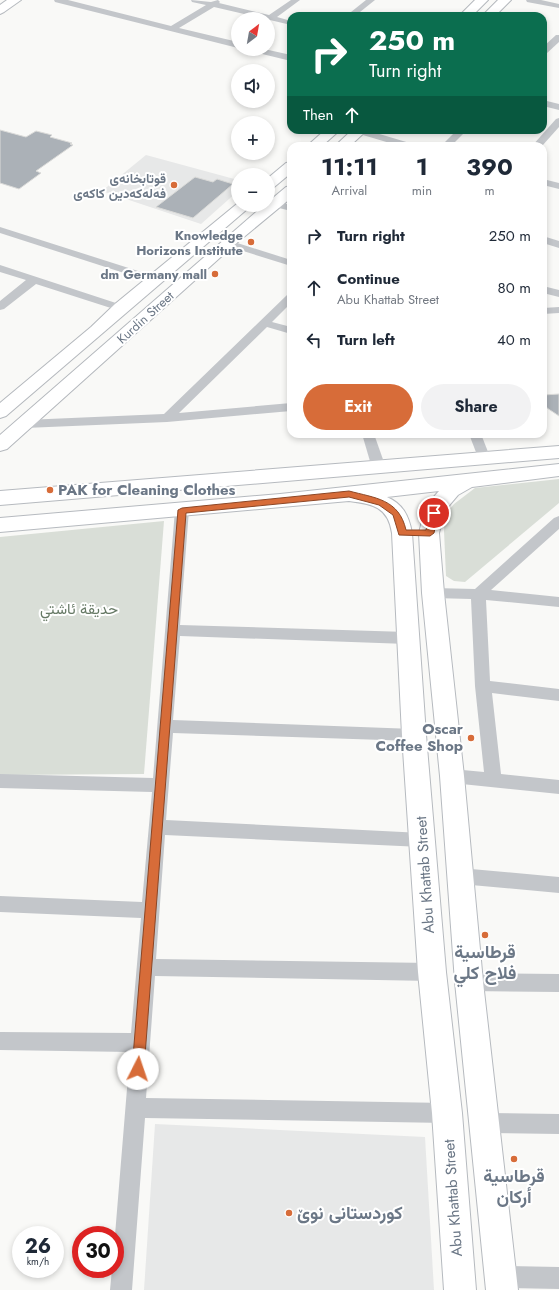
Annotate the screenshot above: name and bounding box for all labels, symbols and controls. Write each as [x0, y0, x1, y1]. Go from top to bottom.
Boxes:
north arrow [231, 12, 275, 56]
map controls [231, 12, 275, 212]
text: 250 m [369, 20, 455, 61]
icon: right [303, 28, 355, 80]
text: Turn right [369, 58, 441, 84]
button: sound [231, 64, 275, 108]
text: Then [303, 104, 333, 126]
icon: ahead [341, 104, 363, 126]
button: + [231, 116, 275, 160]
text: 11:11 [321, 149, 378, 184]
text: 1 [416, 149, 428, 184]
text: 390 [466, 149, 513, 184]
button: − [231, 168, 275, 212]
place label: قوتابخانەی فەلەکەدین کاکەی [73, 169, 166, 203]
marker: قوتابخانەی فەلەکەدین کاکەی [169, 180, 179, 190]
text: Arrival [331, 181, 367, 200]
text: min [412, 181, 432, 200]
text: m [484, 181, 495, 200]
icon: right [303, 225, 325, 247]
text: Turn right [337, 225, 405, 247]
text: 250 m [489, 225, 531, 247]
place label: Knowledge Horizons Institute [136, 226, 244, 260]
marker: Knowledge Horizons Institute [246, 237, 256, 247]
place label: dm Germany mall [101, 265, 207, 284]
text: Continue [337, 268, 400, 290]
marker: dm Germany mall [210, 269, 220, 279]
icon: ahead [303, 277, 325, 299]
text: 80 m [498, 277, 531, 299]
street label: Kurdin Street [113, 286, 179, 348]
text: Abu Khattab Street [337, 290, 439, 309]
icon: left [303, 329, 325, 351]
text: Turn left [337, 329, 395, 351]
text: 40 m [497, 329, 531, 351]
button: Exit [303, 384, 413, 430]
button: Share [421, 384, 531, 430]
place label: PAK for Cleaning Clothes [58, 479, 236, 501]
marker: PAK for Cleaning Clothes [45, 485, 55, 495]
pin [417, 496, 451, 530]
icon: arrive [423, 502, 445, 524]
park label: حديقة ئاشتي [40, 598, 118, 622]
place label: Oscar Coffee Shop [376, 718, 464, 757]
marker: Oscar Coffee Shop [466, 733, 476, 743]
street label: Abu Khattab Street [410, 815, 440, 934]
marker: قرطاسية فلاح كلي [480, 930, 490, 940]
place label: قرطاسية فلاح كلي [454, 939, 516, 988]
position arrow [117, 1048, 159, 1090]
street label: Abu Khattab Street [438, 1138, 468, 1257]
marker: قرطاسية أركان [509, 1154, 519, 1164]
place label: قرطاسية أركان [483, 1163, 545, 1210]
place label: کوردستانی نوێ [297, 1200, 403, 1226]
marker: کوردستانی نوێ [284, 1208, 294, 1218]
speed limit sign: 30 [72, 1226, 124, 1278]
text: 26 [25, 1232, 51, 1261]
text: km/h [27, 1254, 49, 1269]

